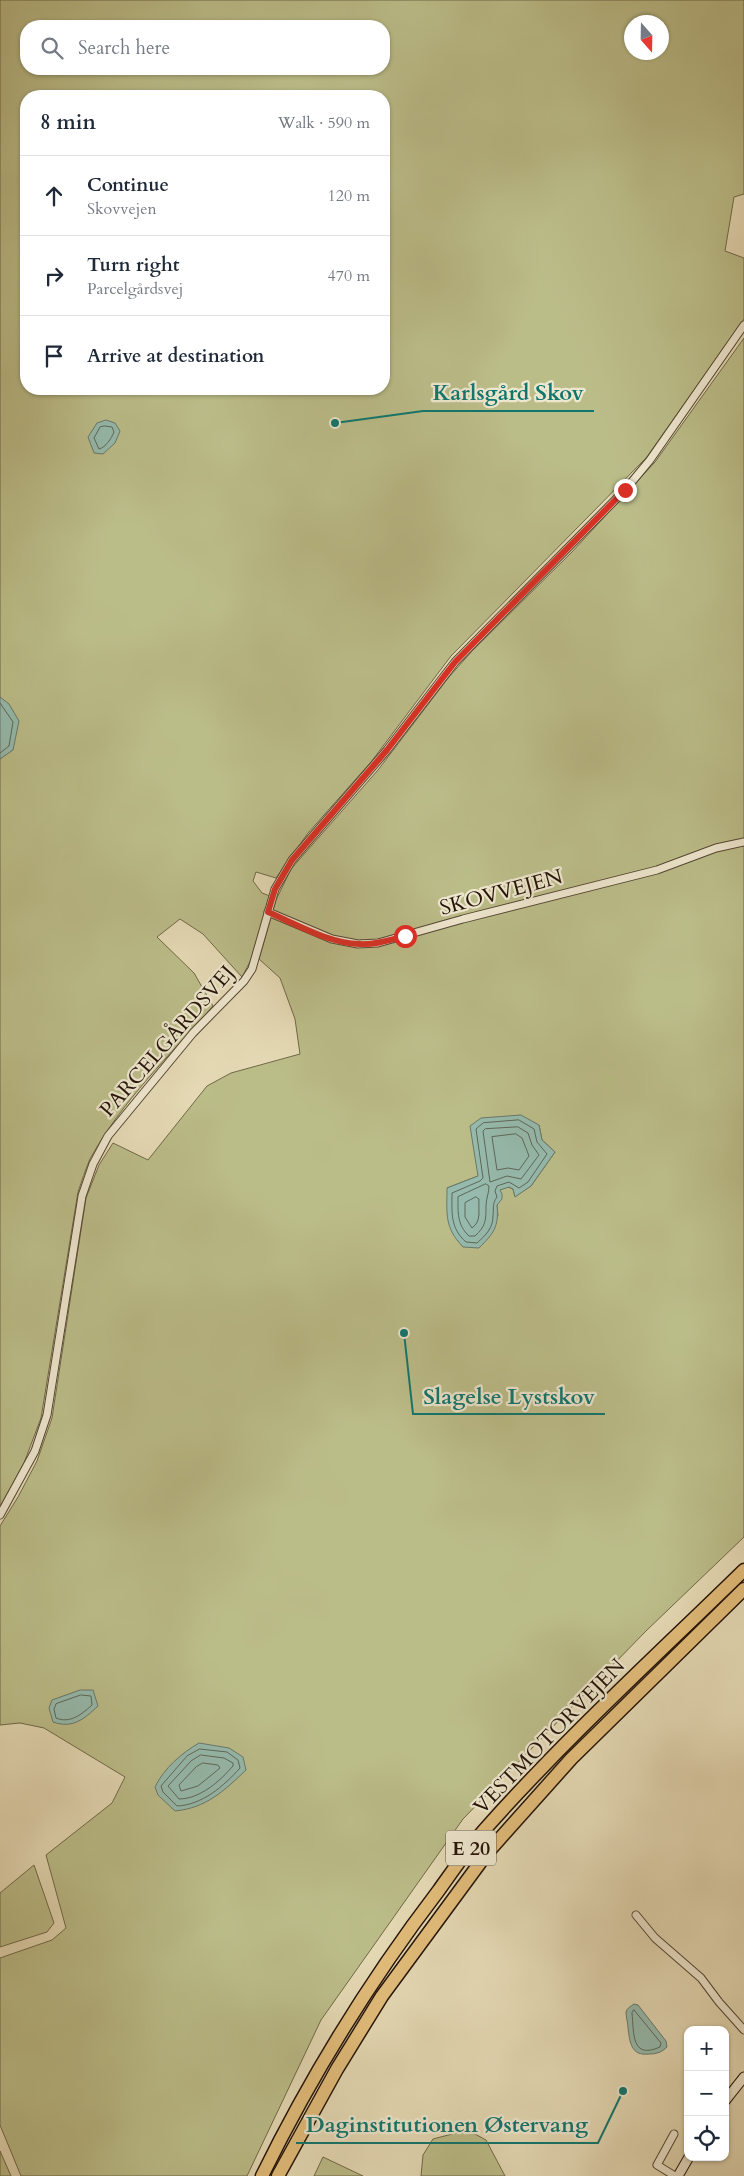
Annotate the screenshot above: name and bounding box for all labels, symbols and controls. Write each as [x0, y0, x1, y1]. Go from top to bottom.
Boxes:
north arrow [624, 15, 669, 60]
search box [20, 20, 390, 75]
icon: search [38, 34, 66, 62]
text: Search here [78, 35, 170, 61]
text: 8 min [40, 108, 96, 137]
text: Walk · 590 m [278, 112, 370, 134]
text: Continue [87, 172, 169, 198]
icon: ahead [40, 182, 68, 210]
text: 120 m [328, 185, 370, 207]
text: Skovvejen [87, 198, 157, 220]
text: Turn right [87, 252, 179, 278]
icon: right [40, 262, 68, 290]
text: 470 m [328, 265, 370, 287]
text: Parcelgårdsvej [87, 278, 183, 300]
icon: arrive [40, 342, 68, 370]
text: Arrive at destination [87, 343, 264, 369]
callout: Karlsgård Skov [423, 374, 594, 411]
text: Karlsgård Skov [432, 378, 584, 408]
route end [614, 479, 637, 502]
street label: SKOVVEJEN [436, 862, 566, 923]
route start [394, 925, 417, 948]
street label: PARCELGÅRDSVEJ [93, 959, 242, 1124]
callout: Slagelse Lystskov [413, 1377, 605, 1414]
text: Slagelse Lystskov [423, 1382, 596, 1412]
street label: VESTMOTORVEJEN [467, 1652, 632, 1821]
road number: E 20 [446, 1830, 496, 1866]
map controls [684, 2026, 729, 2161]
button: + [684, 2026, 729, 2071]
button: − [684, 2071, 729, 2116]
callout: Daginstitutionen Østervang [296, 2106, 598, 2143]
text: Daginstitutionen Østervang [306, 2110, 589, 2140]
button: locate [684, 2116, 729, 2161]

